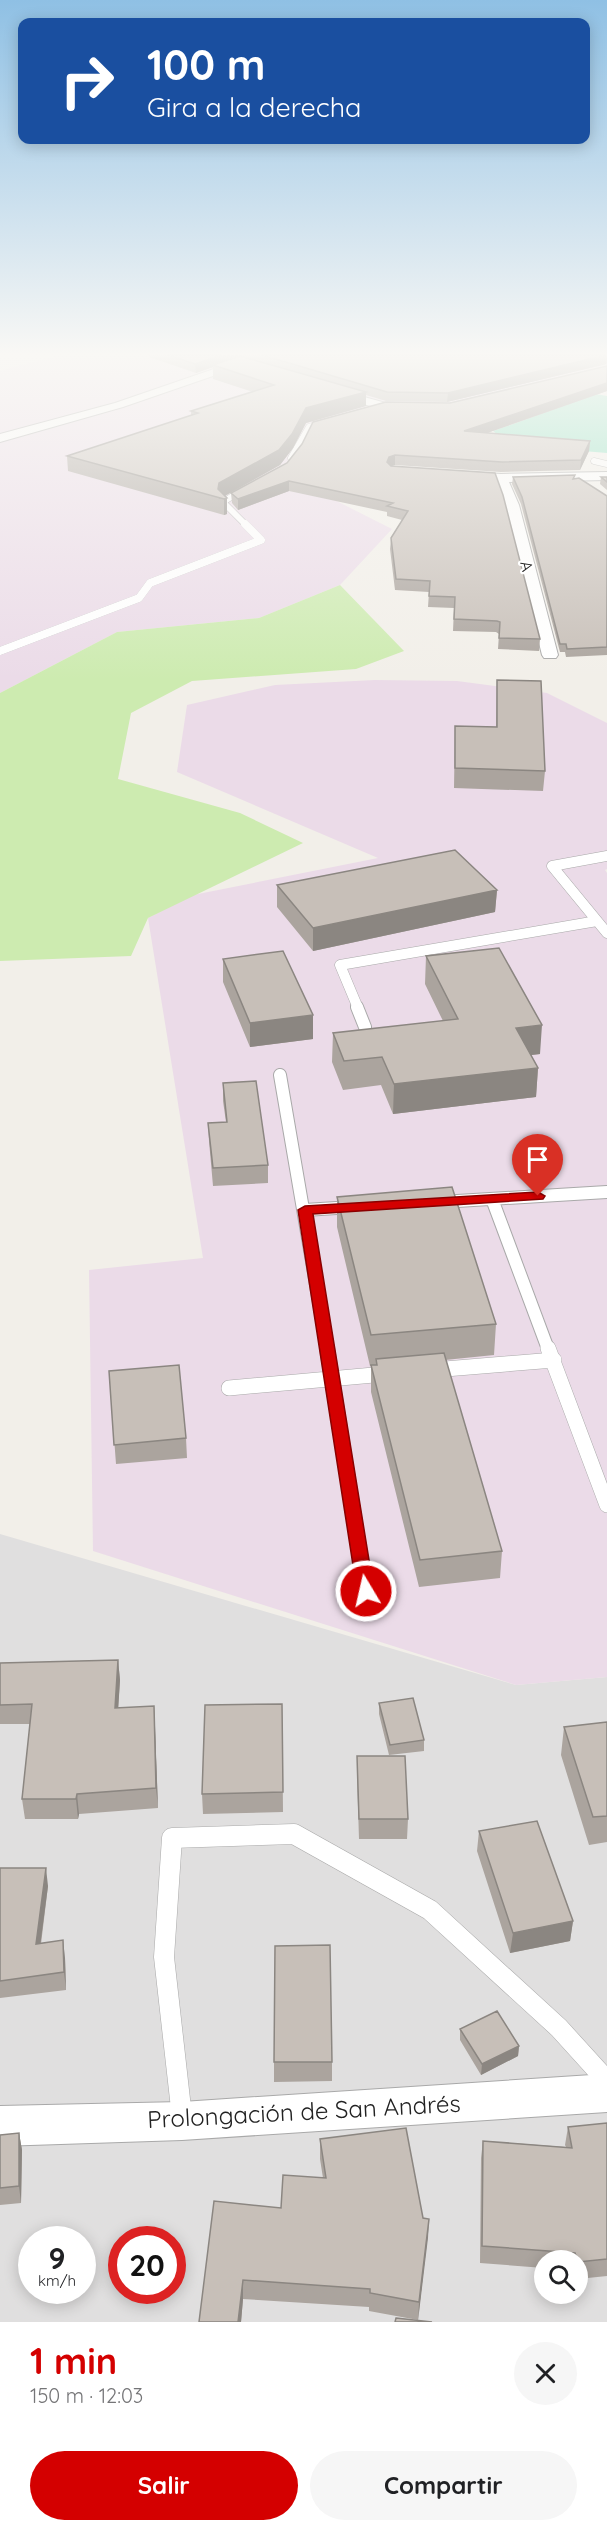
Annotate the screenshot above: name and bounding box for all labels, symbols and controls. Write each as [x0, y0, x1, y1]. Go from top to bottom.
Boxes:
text: 100 m [147, 38, 265, 91]
icon: right [48, 42, 126, 120]
text: Gira a la derecha [147, 90, 361, 124]
street label: A [516, 559, 538, 573]
pin [512, 1134, 563, 1196]
icon: arrive [521, 1143, 554, 1176]
position arrow [334, 1559, 398, 1623]
street label: Prolongación de San Andrés [147, 2088, 461, 2134]
speed limit sign: 20 [108, 2226, 186, 2304]
text: 9 [48, 2239, 66, 2277]
map controls [534, 2250, 588, 2304]
button: search [534, 2250, 588, 2304]
text: km/h [38, 2271, 76, 2290]
text: 1 min [30, 2338, 117, 2383]
button: close [514, 2342, 577, 2405]
text: 150 m · 12:03 [30, 2383, 143, 2408]
button: Salir [30, 2451, 298, 2520]
button: Compartir [310, 2451, 577, 2520]

